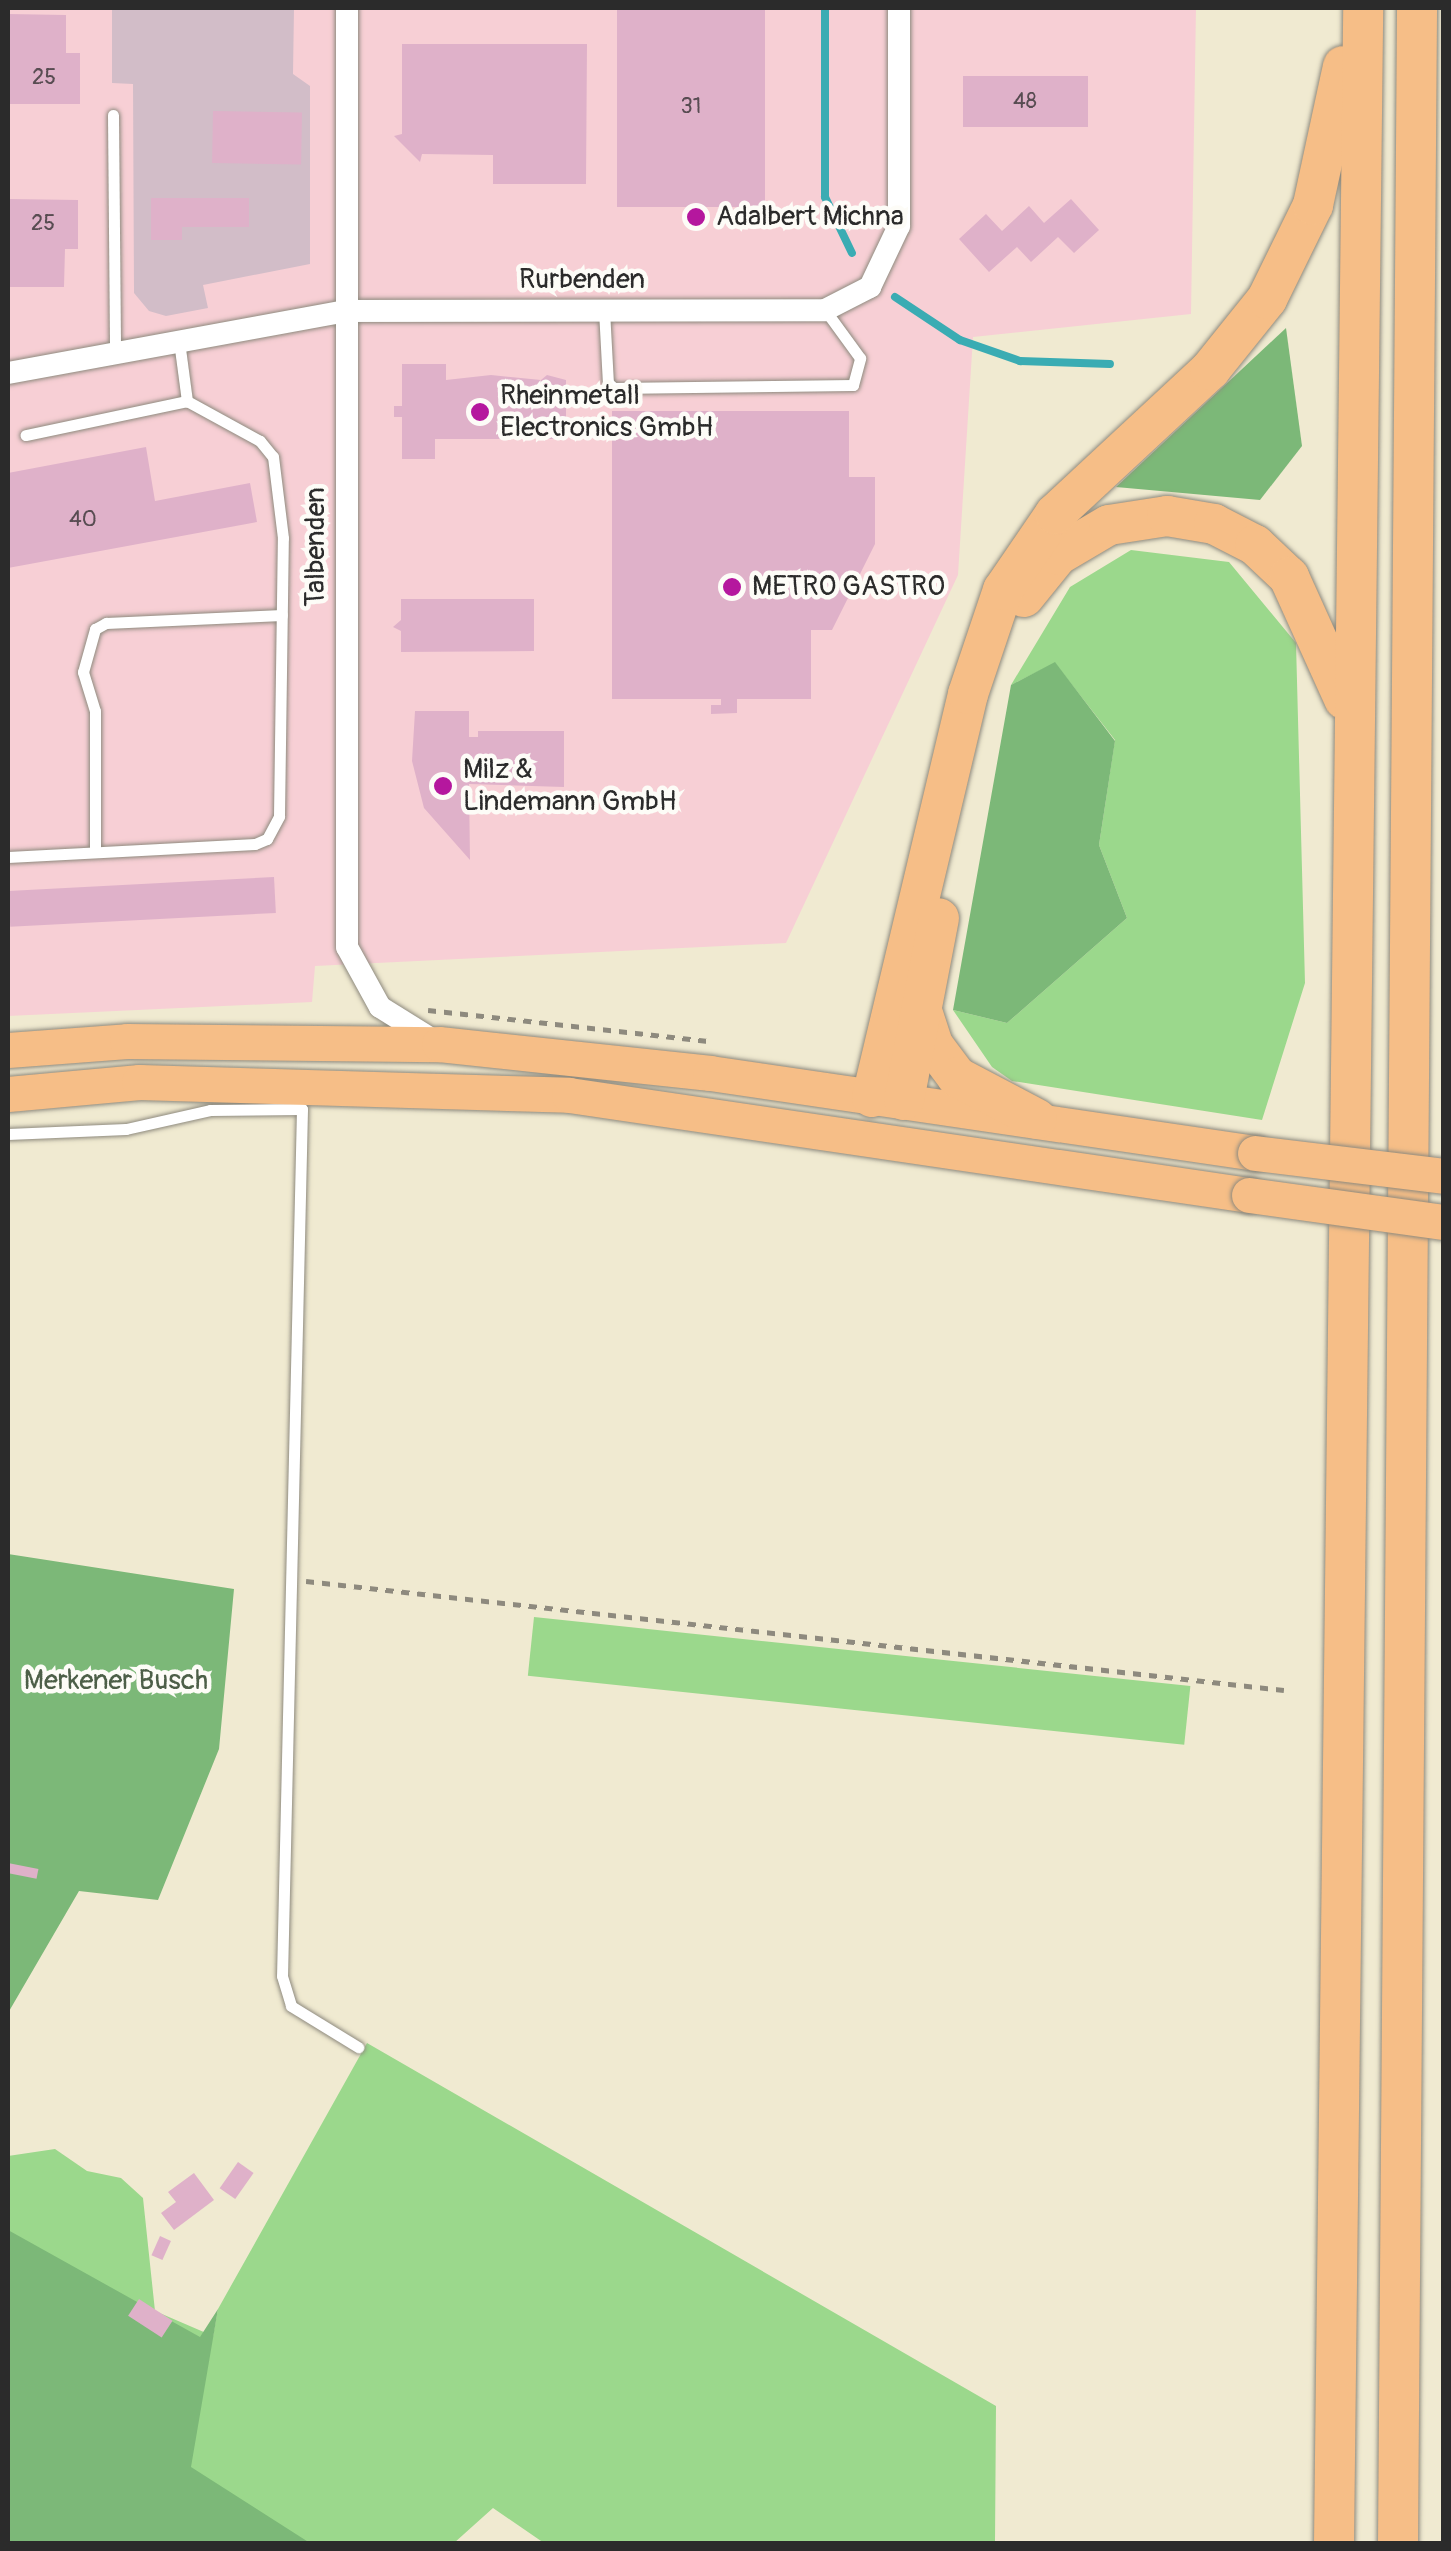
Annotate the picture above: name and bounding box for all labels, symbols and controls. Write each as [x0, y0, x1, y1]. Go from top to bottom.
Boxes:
house number: 25 [32, 65, 56, 91]
house number: 48 [1013, 89, 1037, 115]
house number: 31 [681, 94, 701, 120]
place label: Adalbert Michna [716, 200, 904, 234]
marker: Adalbert Michna [685, 206, 707, 228]
house number: 25 [31, 211, 55, 237]
street label: Rurbenden [519, 263, 645, 297]
place label: Rheinmetall Electronics GmbH [500, 379, 713, 445]
marker: Rheinmetall Electronics GmbH [469, 401, 491, 423]
street label: Talbenden [299, 487, 333, 607]
house number: 40 [69, 507, 97, 533]
place label: METRO GASTRO [752, 570, 945, 604]
marker: METRO GASTRO [721, 576, 743, 598]
place label: Milz & Lindemann GmbH [463, 753, 677, 819]
marker: Milz & Lindemann GmbH [432, 775, 454, 797]
park label: Merkener Busch [24, 1664, 208, 1698]

